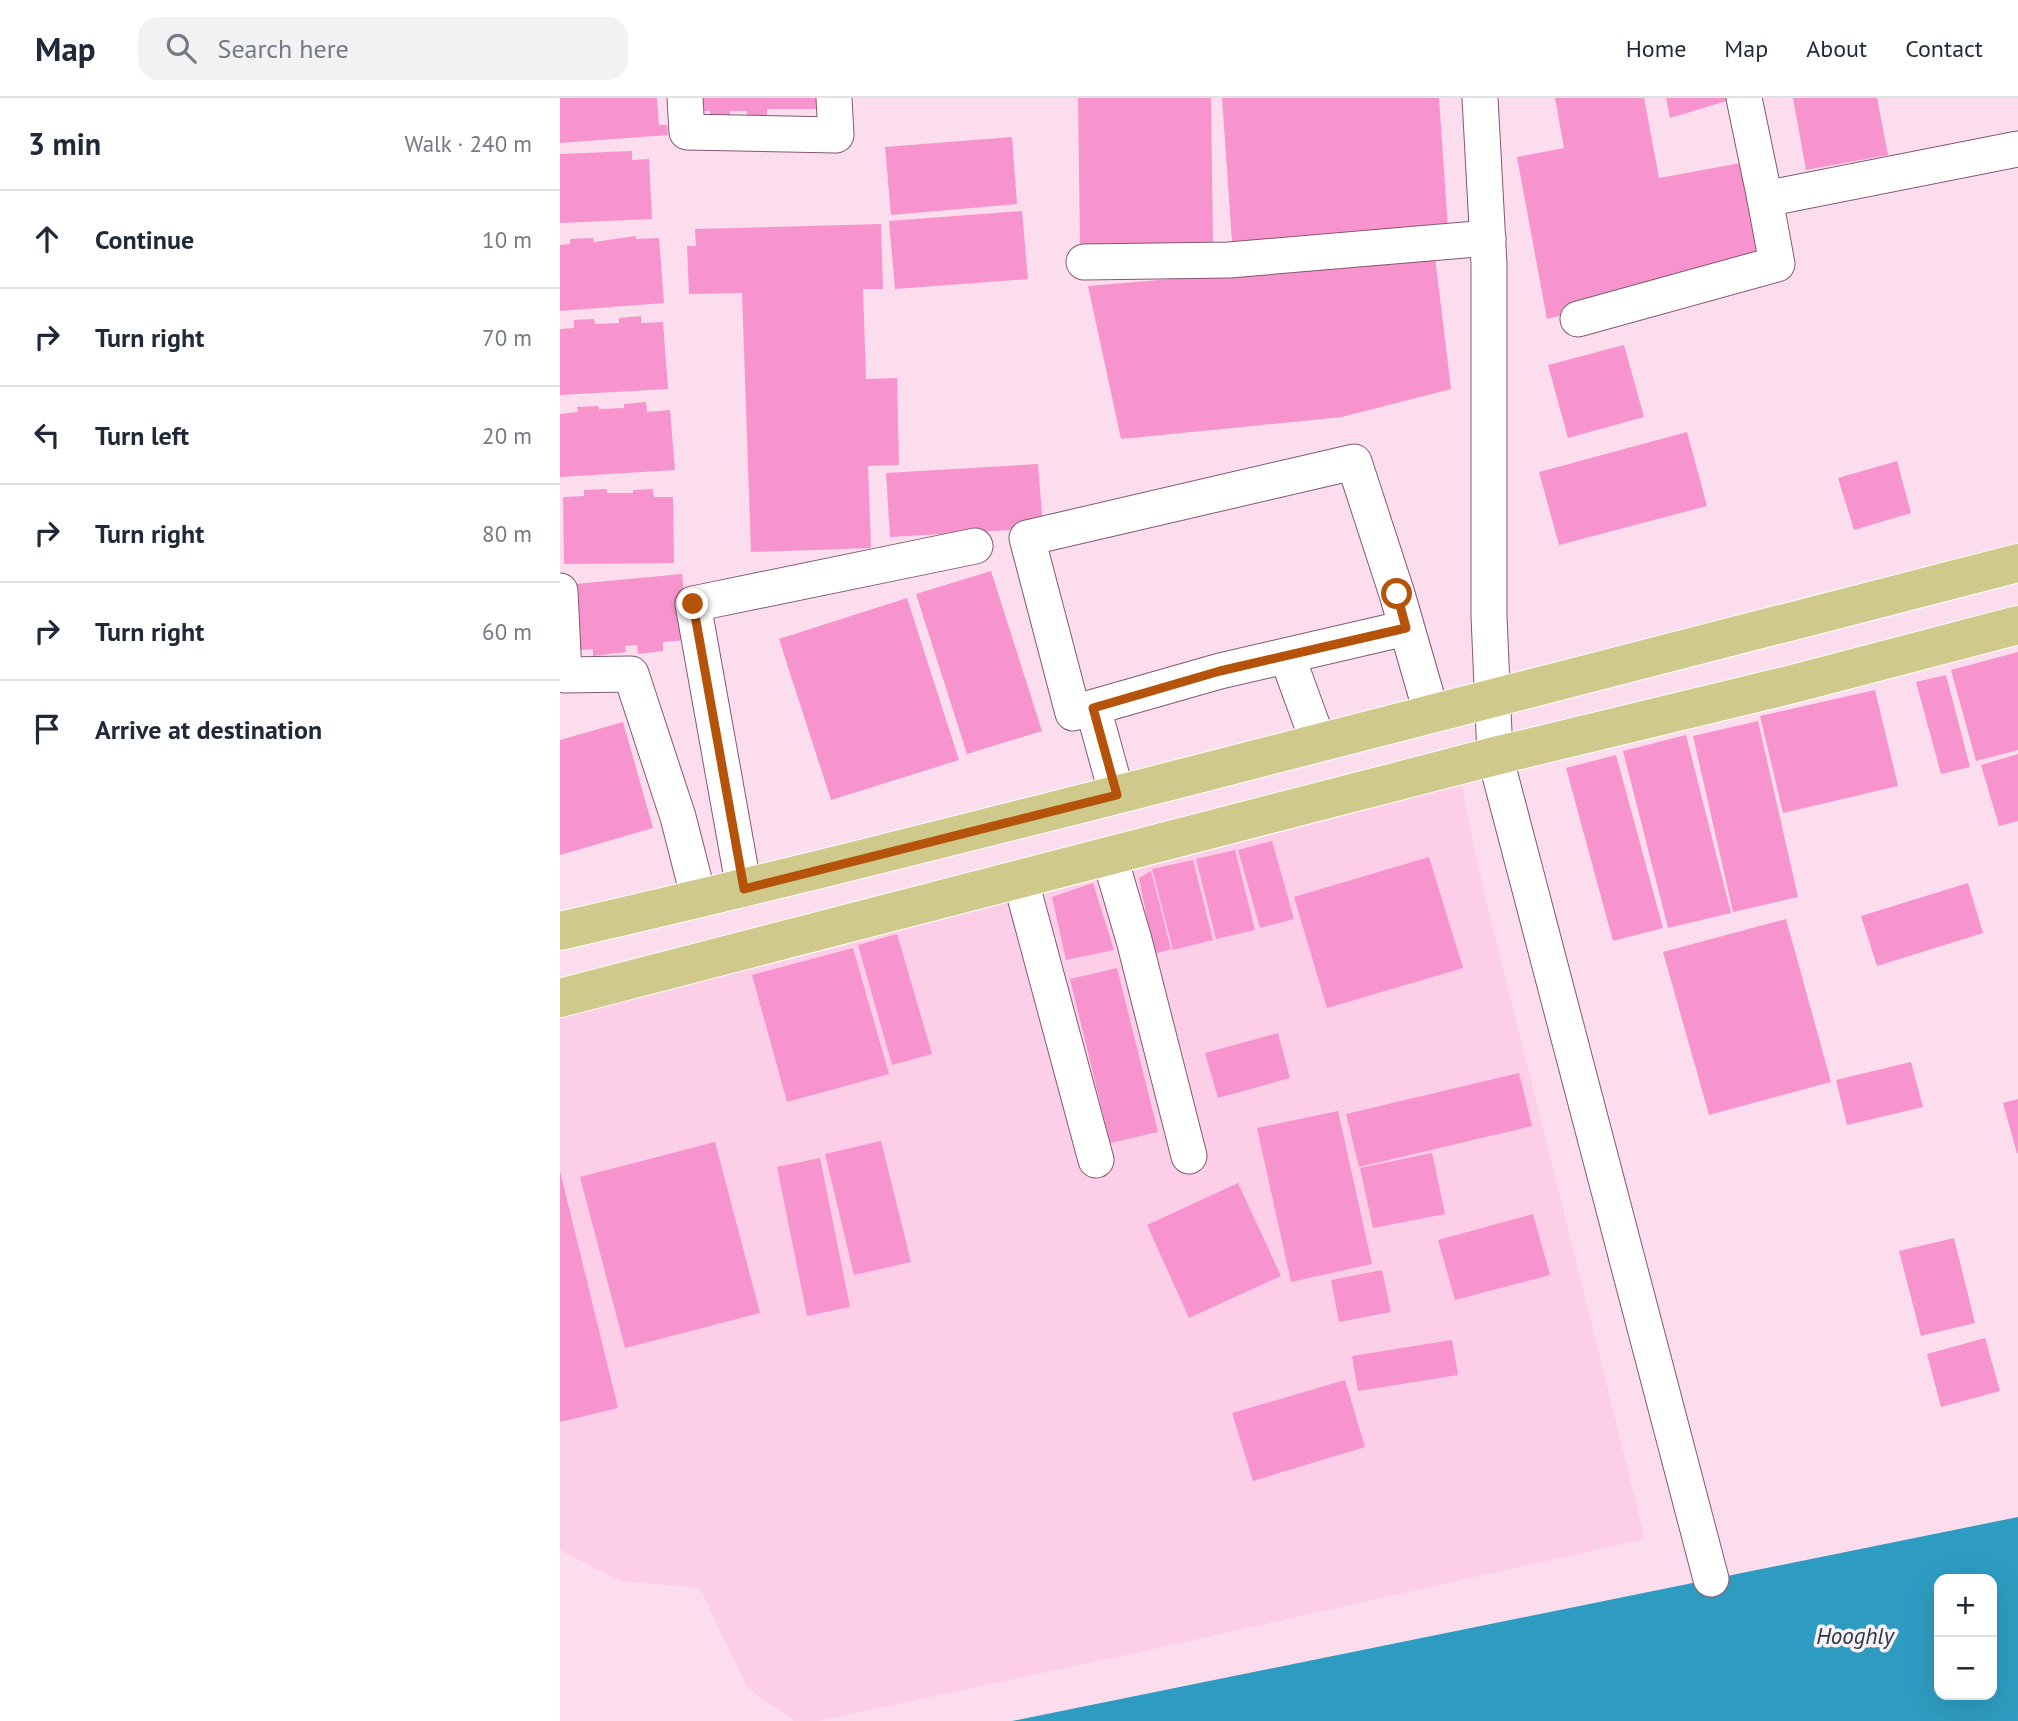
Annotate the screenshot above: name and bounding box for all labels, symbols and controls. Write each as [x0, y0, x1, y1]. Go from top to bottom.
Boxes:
search box [138, 17, 628, 80]
text: Map [35, 27, 96, 70]
icon: search [162, 29, 200, 67]
text: Search here [218, 32, 349, 65]
text: Home [1626, 33, 1686, 64]
text: Map [1724, 33, 1768, 64]
text: About [1806, 33, 1867, 64]
text: Contact [1905, 33, 1983, 64]
text: 3 min [28, 124, 101, 163]
text: Walk · 240 m [405, 129, 532, 158]
icon: ahead [28, 220, 66, 258]
text: Continue [95, 223, 194, 256]
text: 10 m [482, 225, 532, 254]
icon: right [28, 318, 66, 356]
text: Turn right [95, 321, 204, 354]
text: 70 m [482, 323, 532, 352]
icon: left [28, 416, 66, 454]
text: Turn left [95, 419, 189, 452]
text: 20 m [482, 421, 532, 450]
icon: right [28, 514, 66, 552]
text: Turn right [95, 517, 204, 550]
text: 80 m [482, 519, 532, 548]
route start [1381, 578, 1412, 609]
route end [677, 588, 708, 619]
icon: right [28, 612, 66, 650]
text: Turn right [95, 615, 204, 648]
text: 60 m [482, 617, 532, 646]
icon: arrive [28, 710, 66, 748]
text: Arrive at destination [95, 713, 322, 746]
map controls [1934, 1574, 1997, 1700]
button: + [1934, 1574, 1997, 1637]
water label: Hooghly [1816, 1621, 1896, 1650]
button: − [1934, 1637, 1997, 1700]

